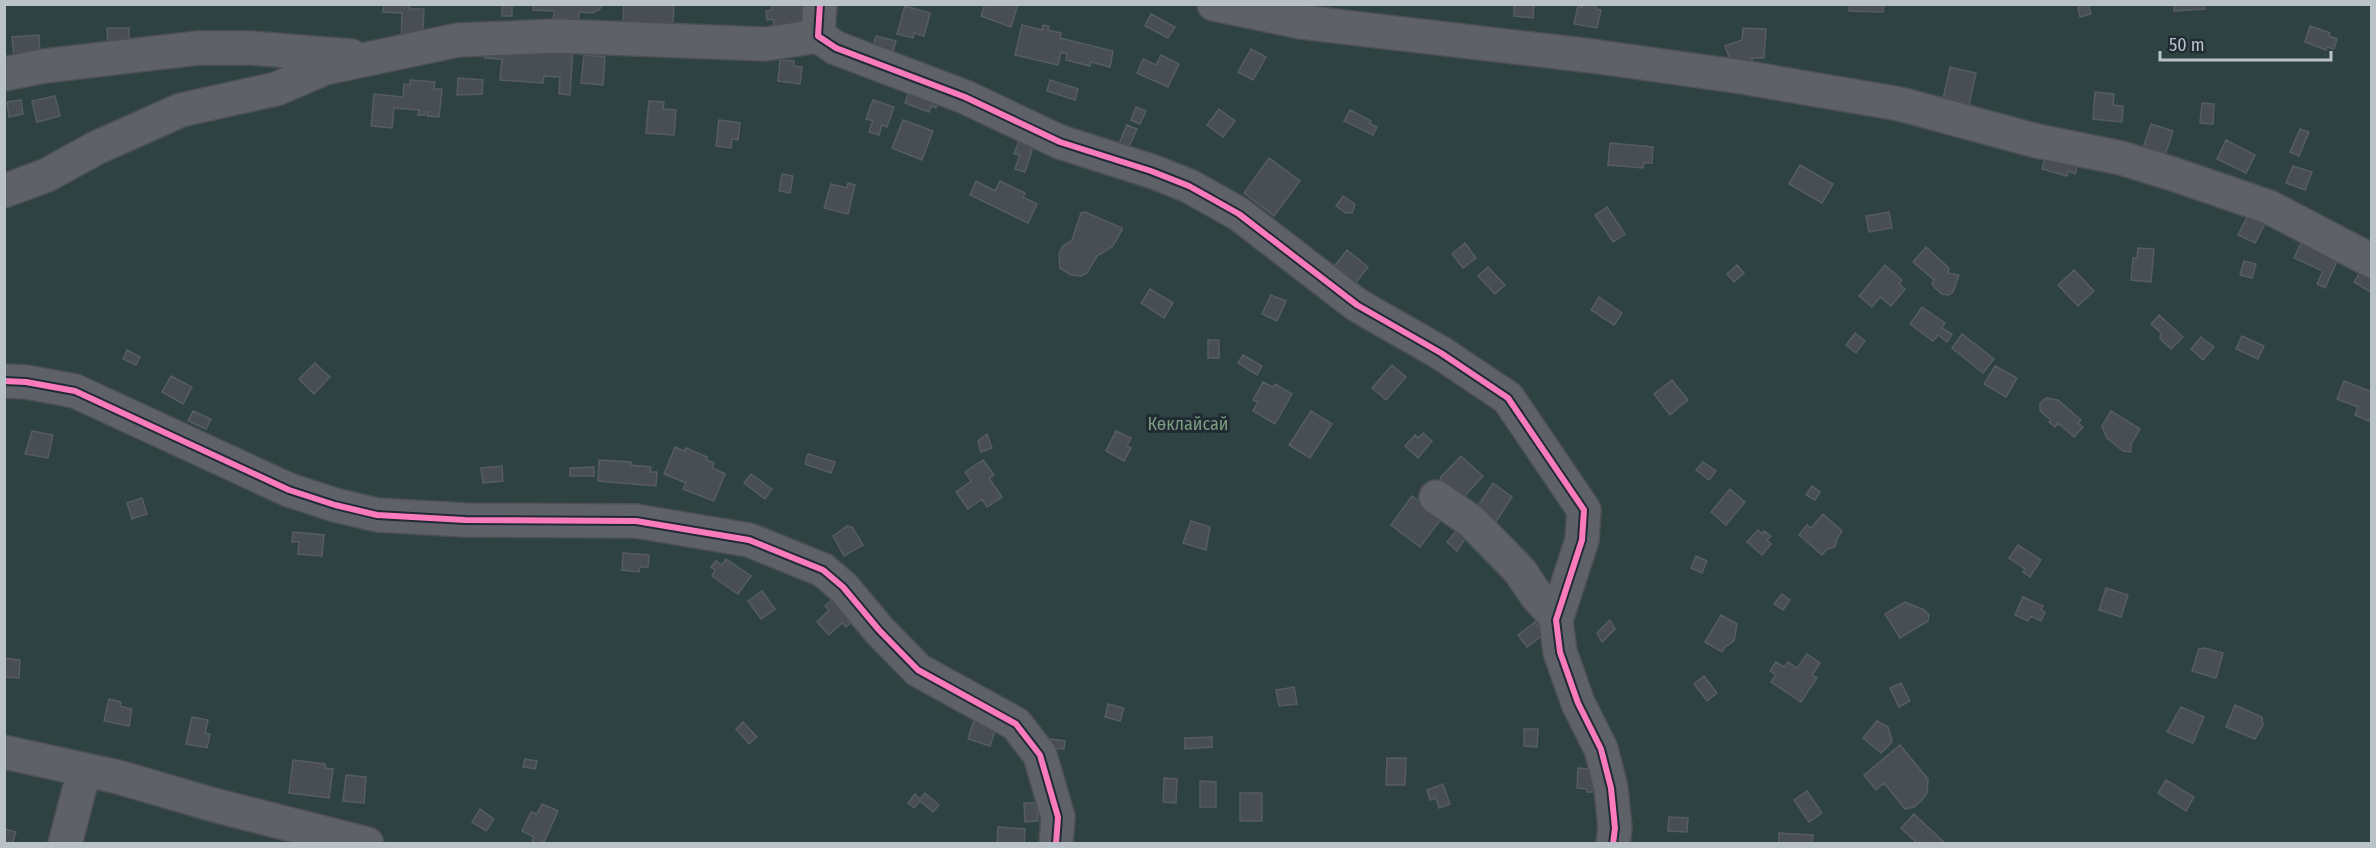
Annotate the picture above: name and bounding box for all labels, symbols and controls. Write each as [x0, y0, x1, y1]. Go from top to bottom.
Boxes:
scale bar [2160, 24, 2331, 62]
text: 50 m [2169, 34, 2205, 56]
park label: Көклайсай [1147, 413, 1229, 435]

